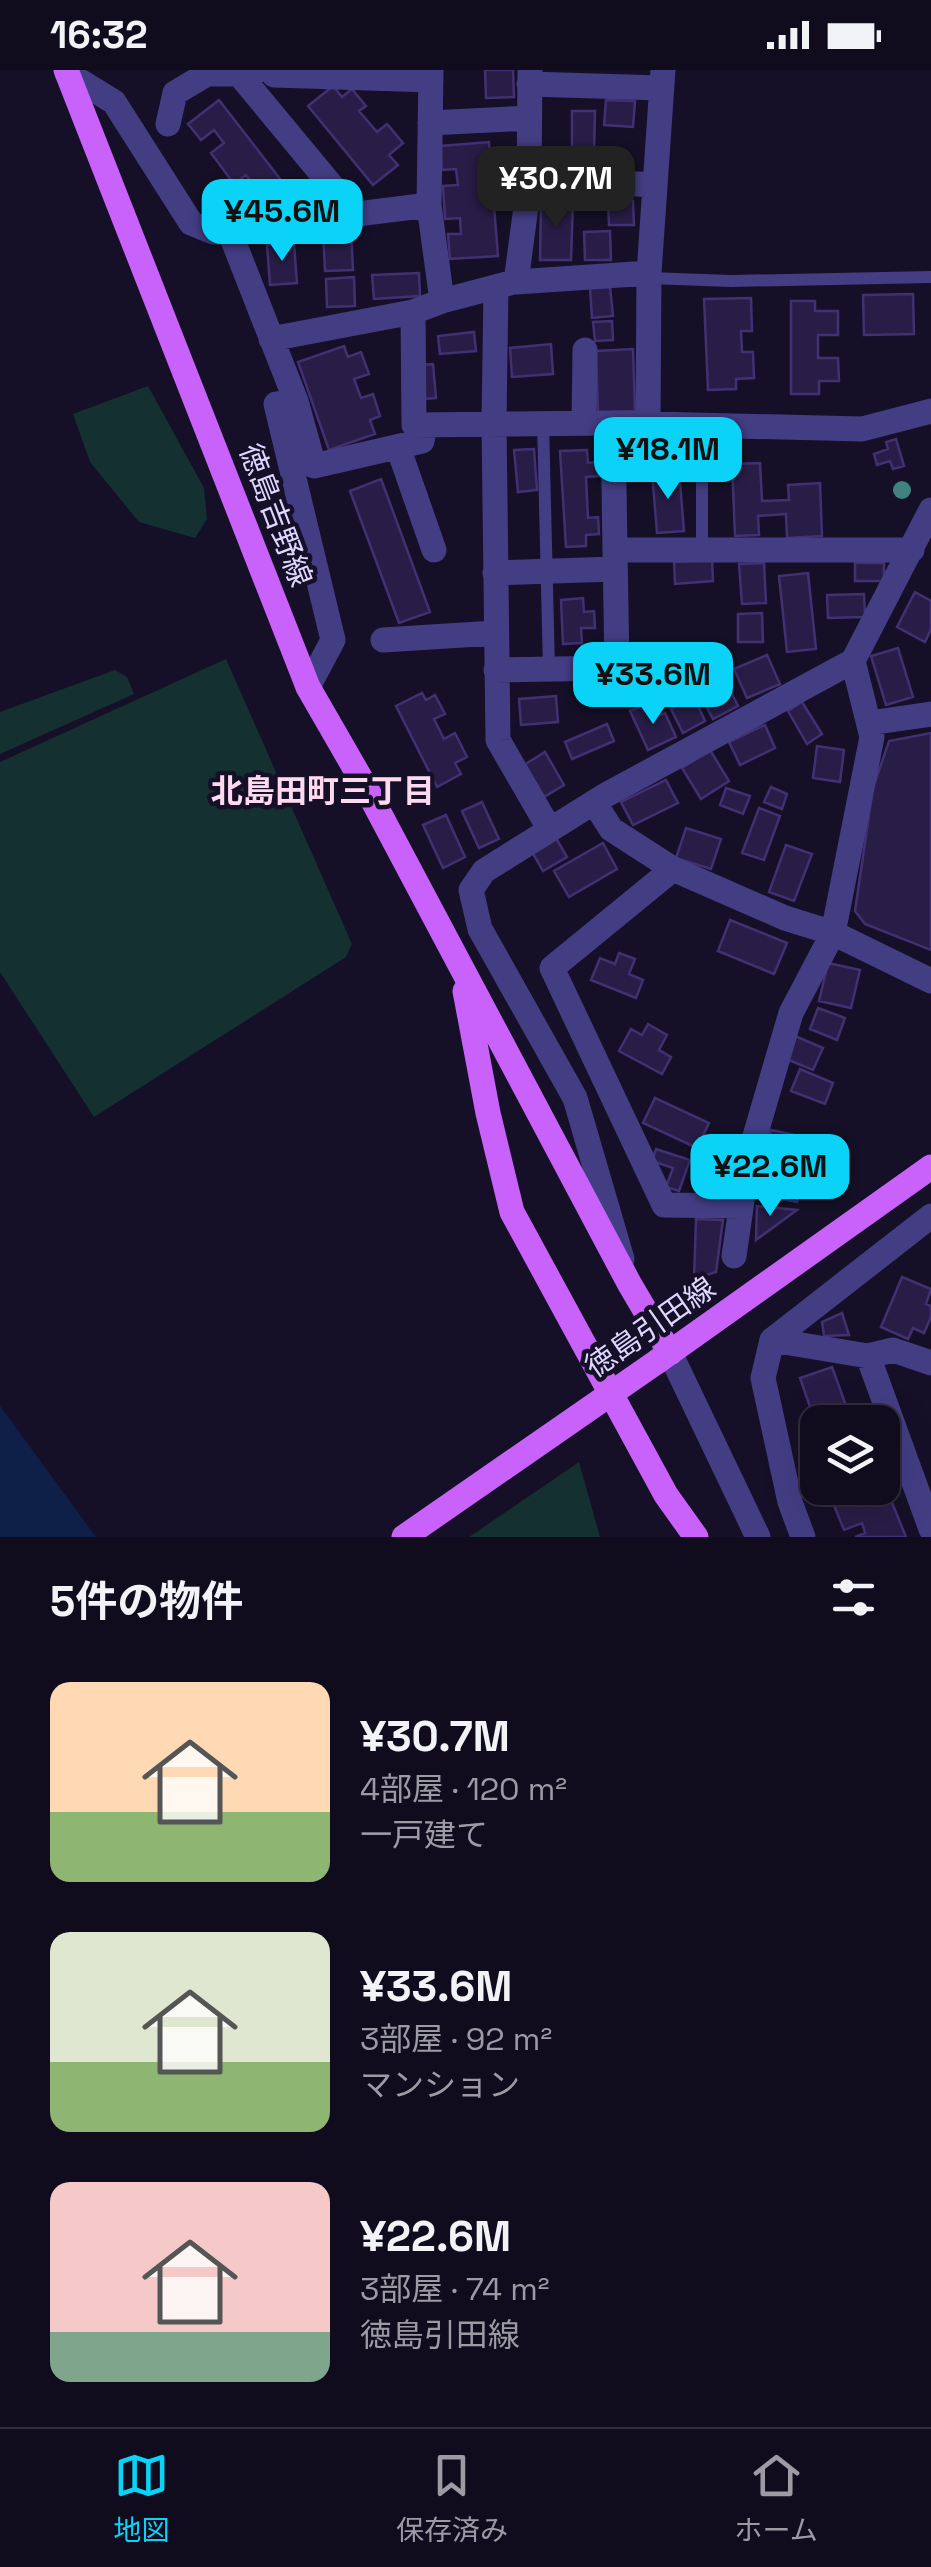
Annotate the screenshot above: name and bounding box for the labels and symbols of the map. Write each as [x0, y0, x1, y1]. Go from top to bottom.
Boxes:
pin: ¥30.7M [475, 146, 637, 231]
pin: ¥45.6M [201, 179, 363, 264]
pin: ¥18.1M [587, 417, 749, 502]
street label: 徳島吉野線 [231, 438, 321, 592]
pin: ¥33.6M [572, 642, 734, 727]
district label: 北島田町三丁目 [211, 771, 435, 811]
pin: ¥22.6M [689, 1134, 851, 1219]
street label: 徳島引田線 [577, 1268, 723, 1386]

